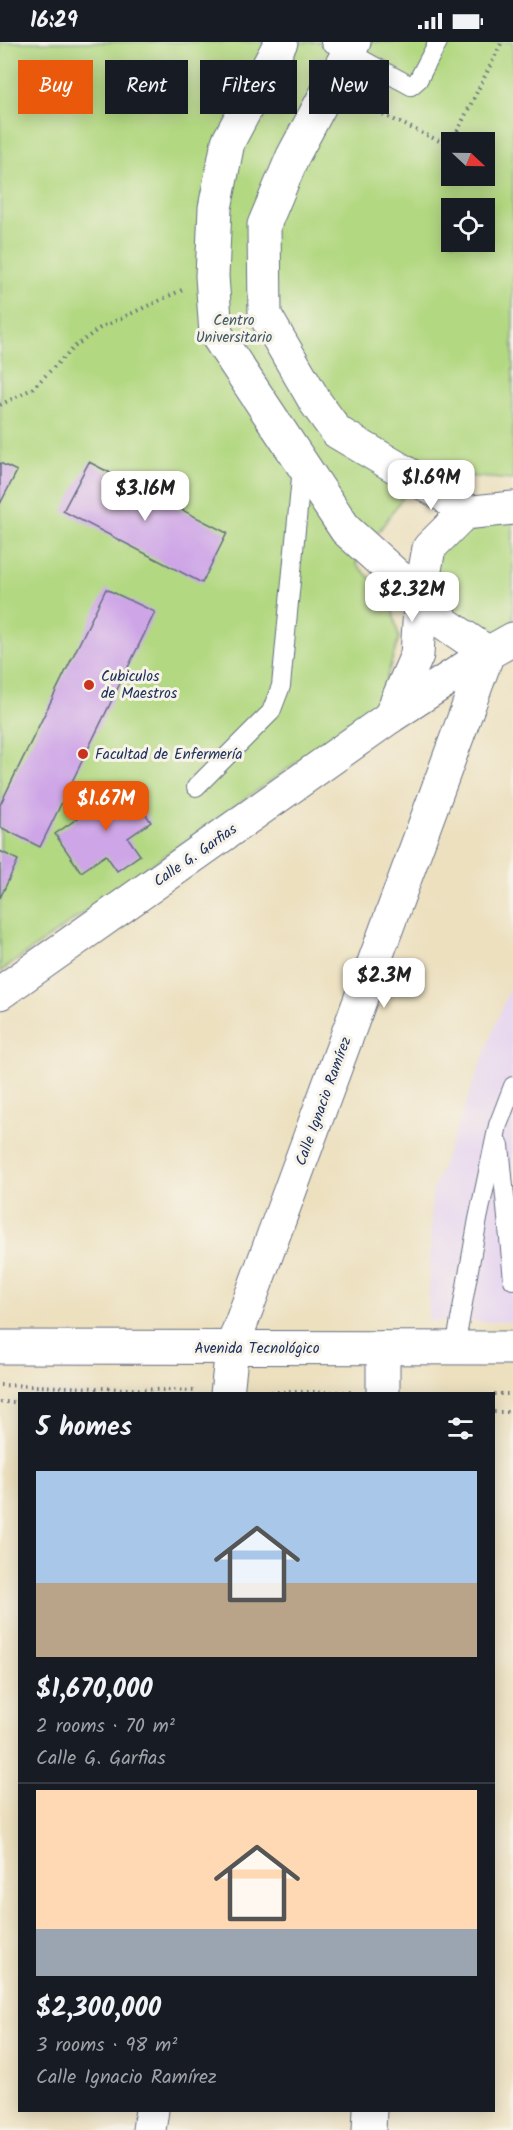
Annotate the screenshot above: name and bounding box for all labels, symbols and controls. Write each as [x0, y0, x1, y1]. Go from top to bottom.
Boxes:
text: 16:29 [30, 4, 78, 39]
chip: Buy [18, 60, 93, 114]
chip: Rent [105, 60, 188, 114]
chip: Filters [200, 60, 297, 114]
chip: New [309, 60, 389, 114]
north arrow [441, 132, 495, 186]
map controls [441, 132, 495, 252]
button: locate [441, 198, 495, 252]
park label: Centro Universitario [196, 309, 273, 350]
pin: $1.69M [382, 460, 480, 511]
text: $1.69M [402, 463, 460, 495]
pin: $3.16M [96, 471, 194, 522]
text: $3.16M [115, 474, 175, 506]
pin: $2.32M [363, 572, 461, 623]
text: $2.32M [379, 575, 445, 607]
place label: Cubiculos de Maestros [101, 665, 178, 706]
marker: Cubiculos de Maestros [82, 678, 96, 692]
place label: Facultad de Enfermería [95, 743, 242, 767]
marker: Facultad de Enfermería [76, 747, 90, 761]
pin: $1.67M [57, 781, 155, 832]
text: $1.67M [77, 784, 135, 816]
street label: Calle G. Garfias [149, 818, 243, 894]
pin: $2.3M [342, 958, 426, 1009]
text: $2.3M [357, 961, 411, 993]
street label: Calle Ignacio Ramírez [289, 1033, 359, 1169]
street label: Avenida Tecnológico [194, 1337, 320, 1361]
text: 5 homes [36, 1407, 132, 1449]
icon: filters [444, 1412, 477, 1445]
icon: home [203, 1510, 311, 1618]
text: $1,670,000 [36, 1669, 153, 1711]
text: 2 rooms · 70 m² [36, 1711, 175, 1743]
text: Calle G. Garfias [36, 1743, 166, 1775]
icon: home [203, 1829, 311, 1937]
text: $2,300,000 [36, 1988, 161, 2030]
text: 3 rooms · 98 m² [36, 2030, 177, 2062]
text: Calle Ignacio Ramírez [36, 2062, 217, 2094]

